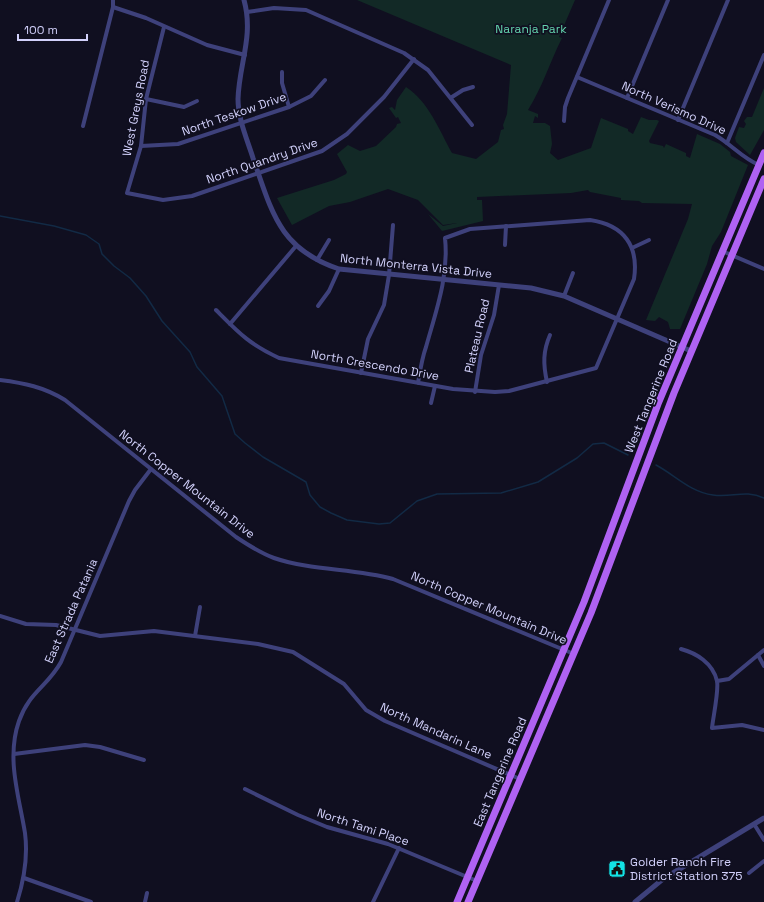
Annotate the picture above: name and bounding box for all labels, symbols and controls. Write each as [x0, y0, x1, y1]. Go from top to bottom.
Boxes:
scale bar [18, 16, 87, 42]
park label: Naranja Park [495, 21, 567, 37]
text: 100 m [24, 22, 58, 38]
street label: West Greys Road [119, 58, 153, 158]
street label: North Verismo Drive [619, 78, 729, 138]
street label: North Teskow Drive [180, 89, 288, 139]
street label: North Quandry Drive [204, 134, 320, 188]
street label: North Monterra Vista Drive [339, 250, 493, 282]
street label: Plateau Road [461, 297, 493, 375]
street label: West Tangerine Road [621, 337, 681, 455]
street label: North Crescendo Drive [310, 346, 440, 384]
street label: North Copper Mountain Drive [116, 426, 258, 542]
street label: East Strada Patania [41, 556, 101, 666]
street label: North Copper Mountain Drive [409, 568, 569, 648]
street label: North Mandarin Lane [377, 699, 495, 763]
street label: East Tangerine Road [470, 715, 530, 829]
street label: North Tami Place [315, 805, 411, 849]
place label: Golder Ranch Fire District Station 375 [630, 854, 743, 884]
public building icon: Golder Ranch Fire District Station 375 [607, 859, 627, 879]

